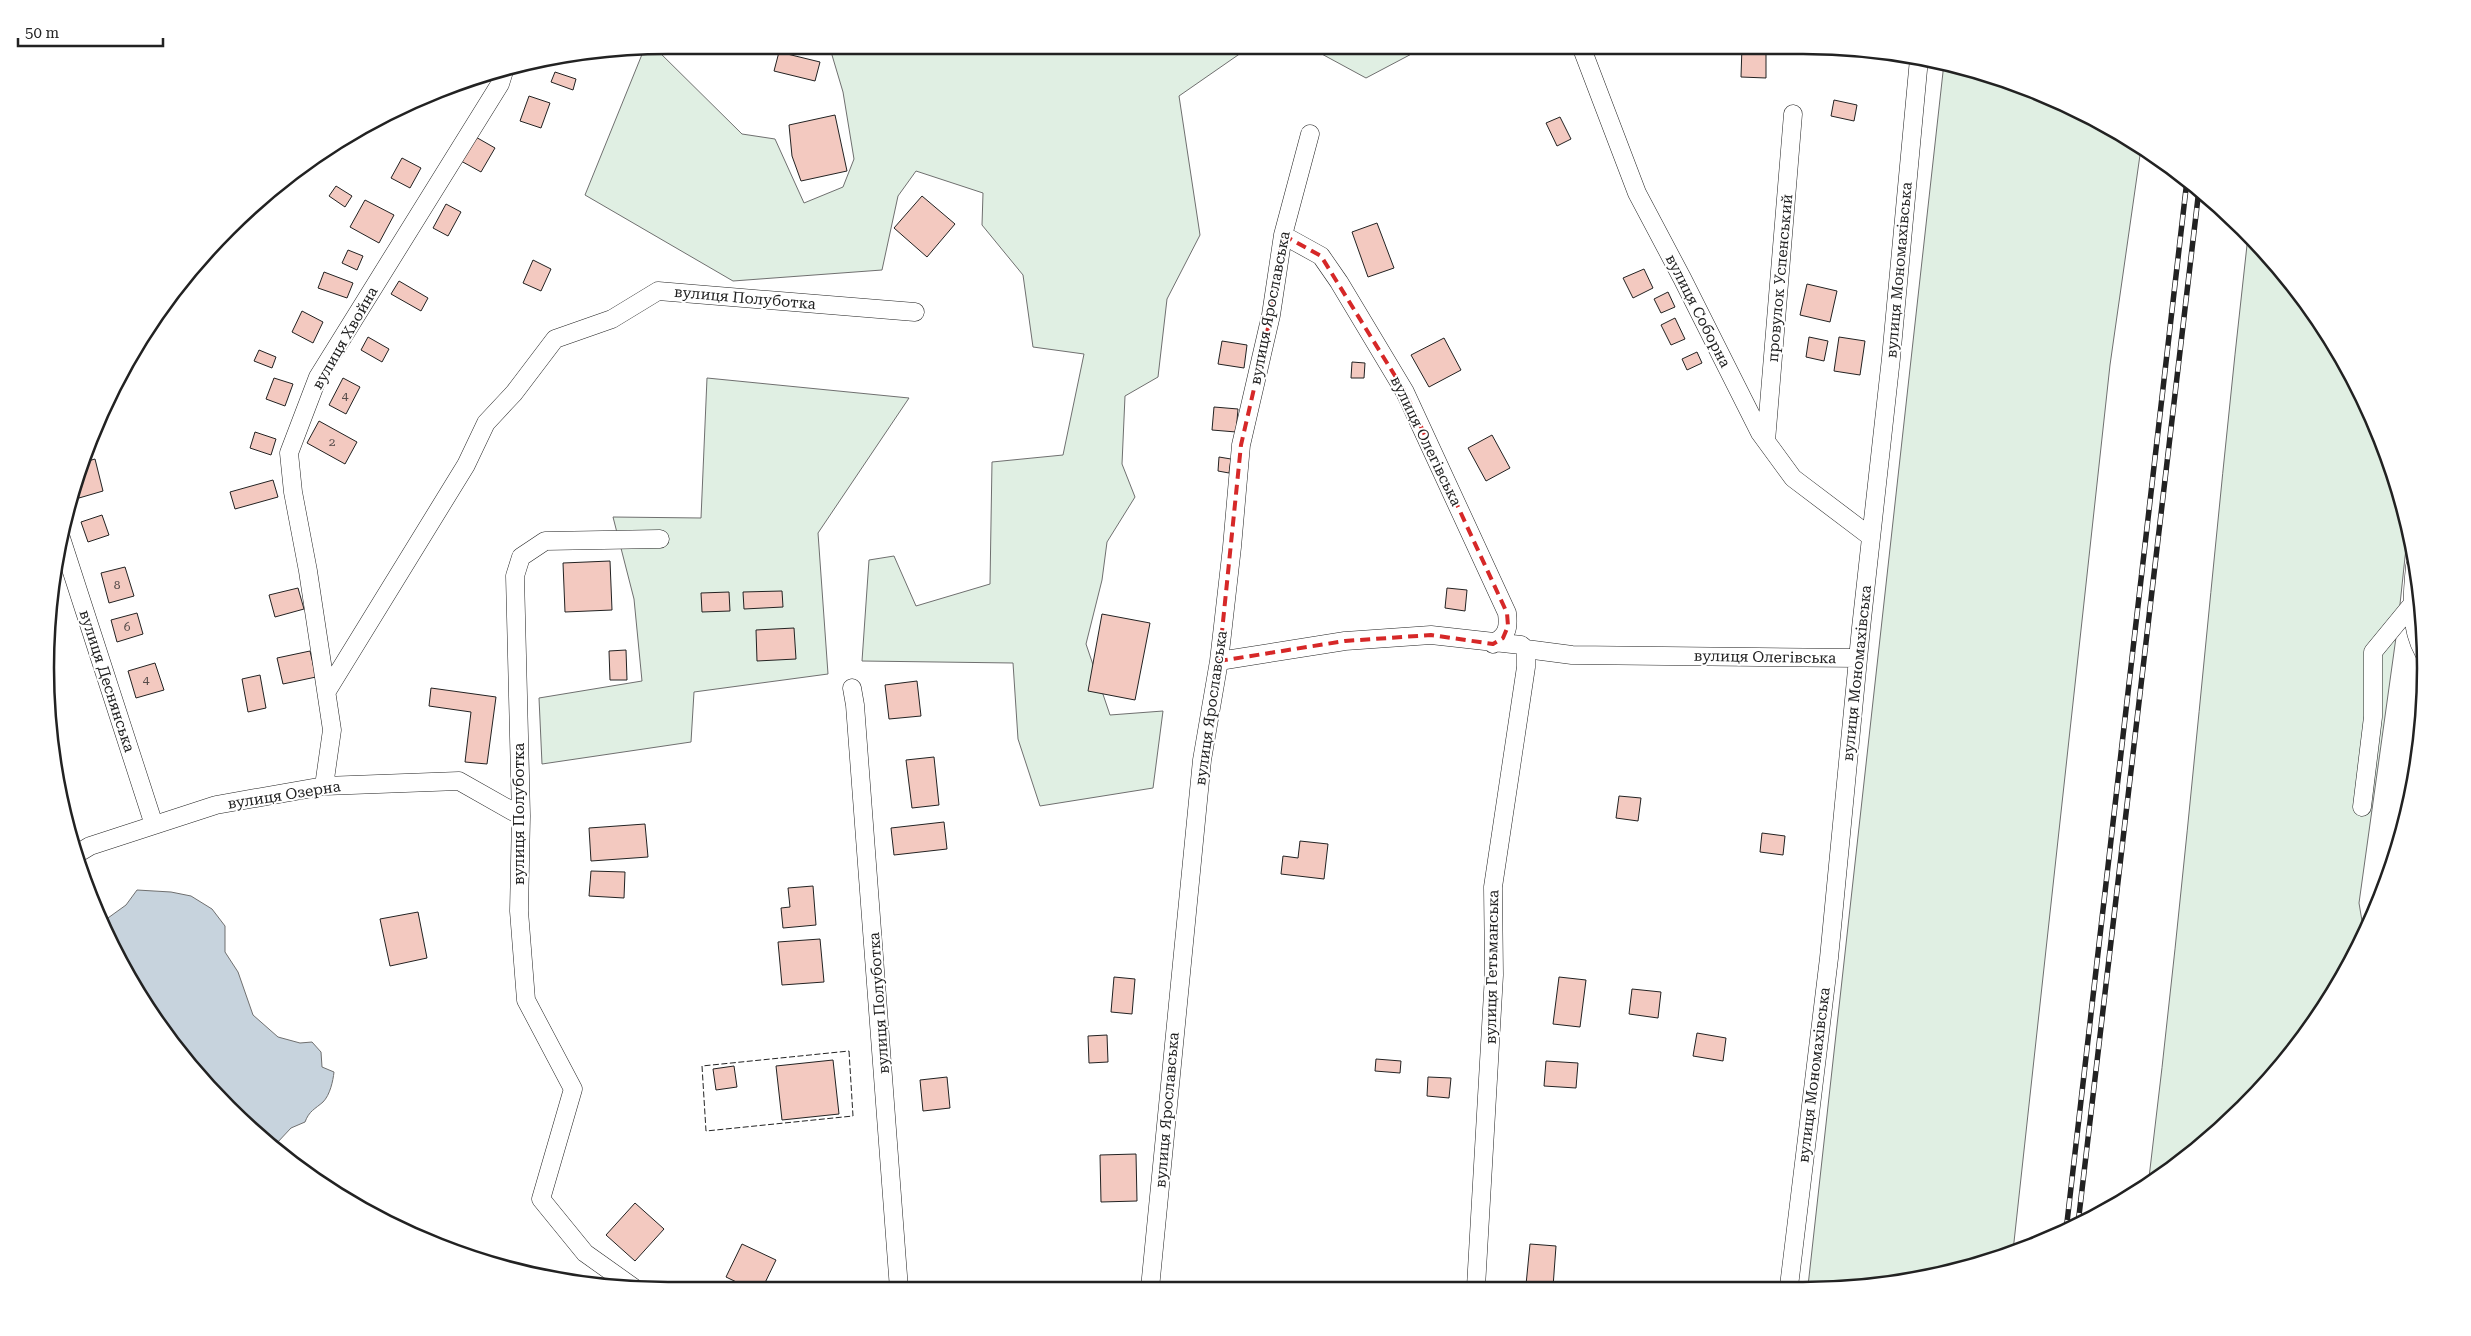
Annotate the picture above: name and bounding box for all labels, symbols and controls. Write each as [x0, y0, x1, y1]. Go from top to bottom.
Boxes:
scale bar [18, 15, 162, 47]
text: 50 m [25, 24, 60, 42]
street label: вулиця Мономахівська [1882, 181, 1916, 359]
street label: провулок Успенський [1764, 193, 1796, 363]
street label: вулиця Ярославська [1246, 230, 1294, 386]
street label: вулиця Соборна [1662, 251, 1734, 371]
street label: вулиця Полуботка [673, 283, 817, 313]
street label: вулиця Хвойна [308, 284, 382, 392]
street label: вулиця Олегівська [1387, 373, 1465, 509]
house number: 4 [342, 389, 349, 403]
house number: 2 [329, 435, 336, 449]
house number: 8 [114, 578, 121, 592]
street label: вулиця Мономахівська [1839, 584, 1875, 762]
street label: вулиця Деснянська [75, 608, 139, 754]
house number: 6 [124, 620, 131, 634]
street label: вулиця Ярославська [1191, 629, 1231, 787]
street label: вулиця Олегівська [1694, 647, 1836, 667]
house number: 4 [143, 673, 150, 687]
street label: вулиця Полуботка [510, 743, 528, 885]
street label: вулиця Озерна [226, 777, 342, 813]
street label: вулиця Гетьманська [1482, 890, 1502, 1044]
street label: вулиця Полуботка [865, 931, 893, 1075]
street label: вулиця Мономахівська [1794, 986, 1834, 1164]
street label: вулиця Ярославська [1151, 1031, 1183, 1189]

